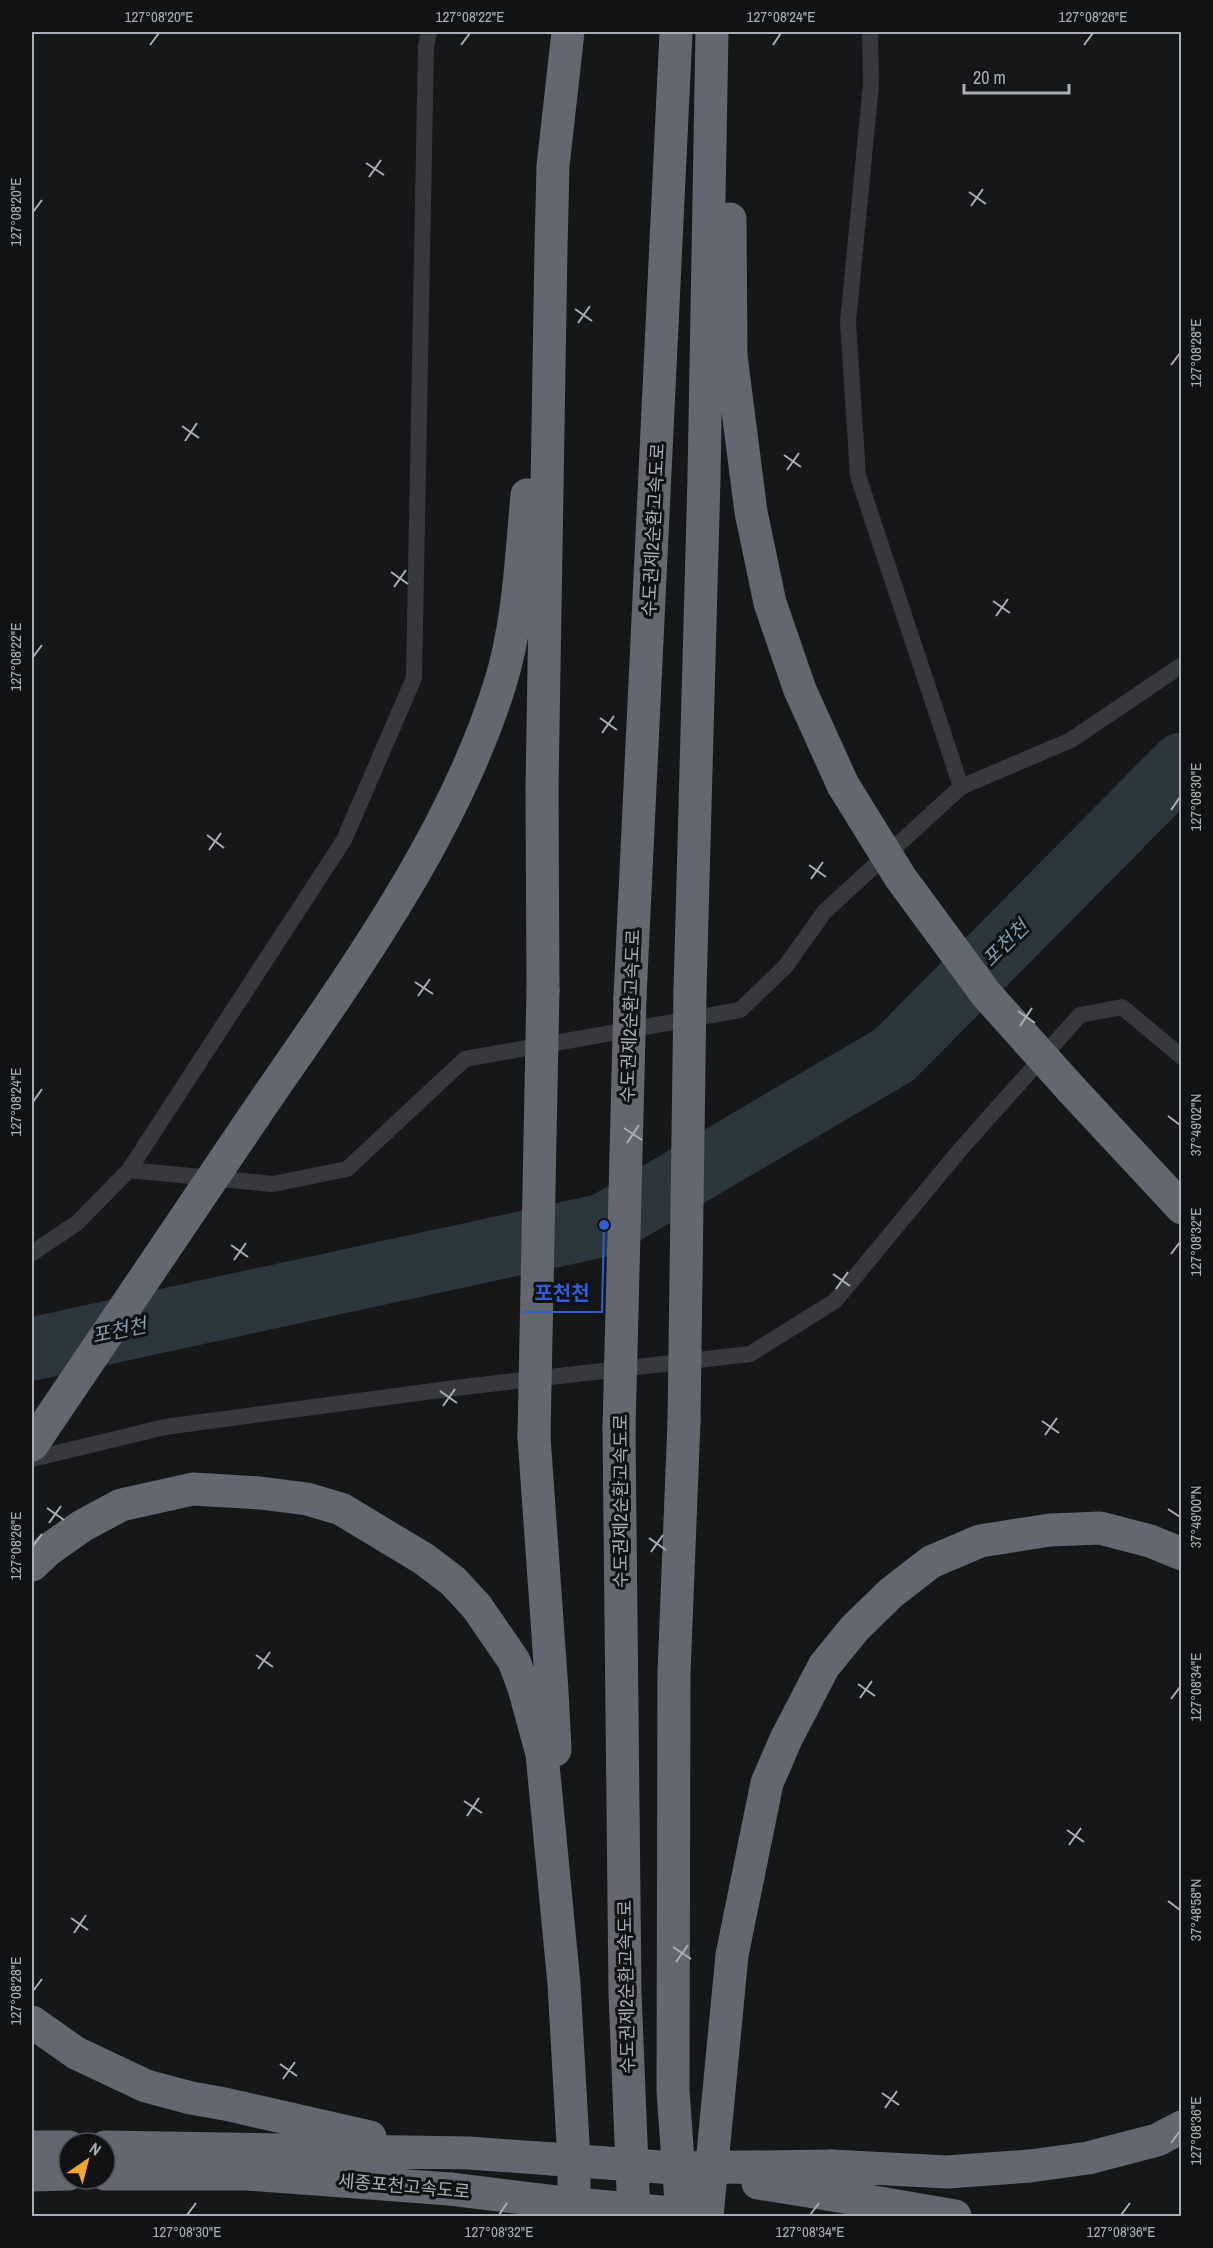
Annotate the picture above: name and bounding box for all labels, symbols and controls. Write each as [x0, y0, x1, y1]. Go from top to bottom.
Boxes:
text: 127°08'20"E [125, 6, 193, 27]
text: 127°08'22"E [436, 6, 504, 27]
text: 127°08'24"E [747, 6, 815, 27]
text: 127°08'26"E [1059, 6, 1127, 27]
scale bar [964, 57, 1069, 95]
text: 20 m [973, 65, 1006, 90]
text: 127°08'20"E [5, 178, 26, 246]
text: 127°08'28"E [1185, 319, 1206, 387]
street label: 수도권제2순환고속도로 [636, 443, 670, 617]
text: 127°08'22"E [5, 623, 26, 691]
text: 127°08'30"E [1185, 763, 1206, 831]
water label: 포천천 [976, 912, 1036, 972]
street label: 수도권제2순환고속도로 [614, 929, 646, 1103]
text: 127°08'24"E [5, 1068, 26, 1136]
text: 37°49'02"N [1185, 1094, 1206, 1156]
text: 127°08'32"E [1185, 1208, 1206, 1276]
callout: 포천천 [522, 1274, 602, 1312]
text: 포천천 [534, 1279, 590, 1306]
water label: 포천천 [89, 1311, 151, 1349]
street label: 수도권제2순환고속도로 [608, 1414, 633, 1588]
text: 37°49'00"N [1185, 1486, 1206, 1548]
text: 127°08'26"E [5, 1512, 26, 1580]
text: 127°08'34"E [1185, 1653, 1206, 1721]
text: 37°48'58"N [1185, 1879, 1206, 1941]
street label: 수도권제2순환고속도로 [612, 1900, 640, 2074]
text: 127°08'28"E [5, 1957, 26, 2025]
text: 127°08'36"E [1185, 2097, 1206, 2165]
north arrow [57, 2131, 117, 2191]
text: N [85, 2137, 106, 2160]
street label: 세종포천고속도로 [337, 2168, 471, 2204]
text: 127°08'30"E [153, 2221, 221, 2242]
text: 127°08'32"E [465, 2221, 533, 2242]
text: 127°08'34"E [776, 2221, 844, 2242]
text: 127°08'36"E [1087, 2221, 1155, 2242]

